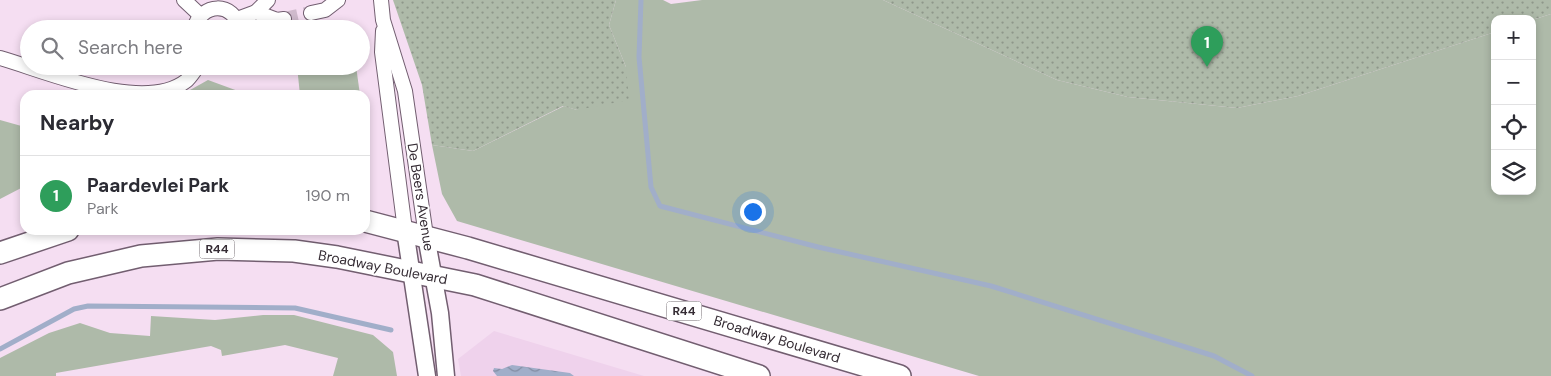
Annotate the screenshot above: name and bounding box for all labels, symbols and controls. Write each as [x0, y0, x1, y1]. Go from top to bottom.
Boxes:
map controls [1491, 15, 1536, 195]
button: + [1491, 15, 1536, 60]
search box [20, 20, 370, 75]
pin: 1 [1191, 26, 1223, 67]
icon: search [38, 34, 66, 62]
text: Search here [78, 35, 183, 60]
button: − [1491, 60, 1536, 105]
button: locate [1491, 105, 1536, 150]
text: Nearby [40, 109, 114, 137]
street label: De Beers Avenue [404, 142, 438, 252]
button: layers [1491, 150, 1536, 195]
text: Paardevlei Park [87, 173, 229, 198]
text: 1 [53, 185, 59, 206]
text: 190 m [306, 185, 350, 206]
text: Park [87, 198, 119, 219]
your location [740, 199, 766, 225]
road number: R44 [200, 240, 234, 258]
street label: Broadway Boulevard [317, 246, 449, 288]
road number: R44 [666, 302, 702, 321]
street label: Broadway Boulevard [712, 311, 842, 367]

